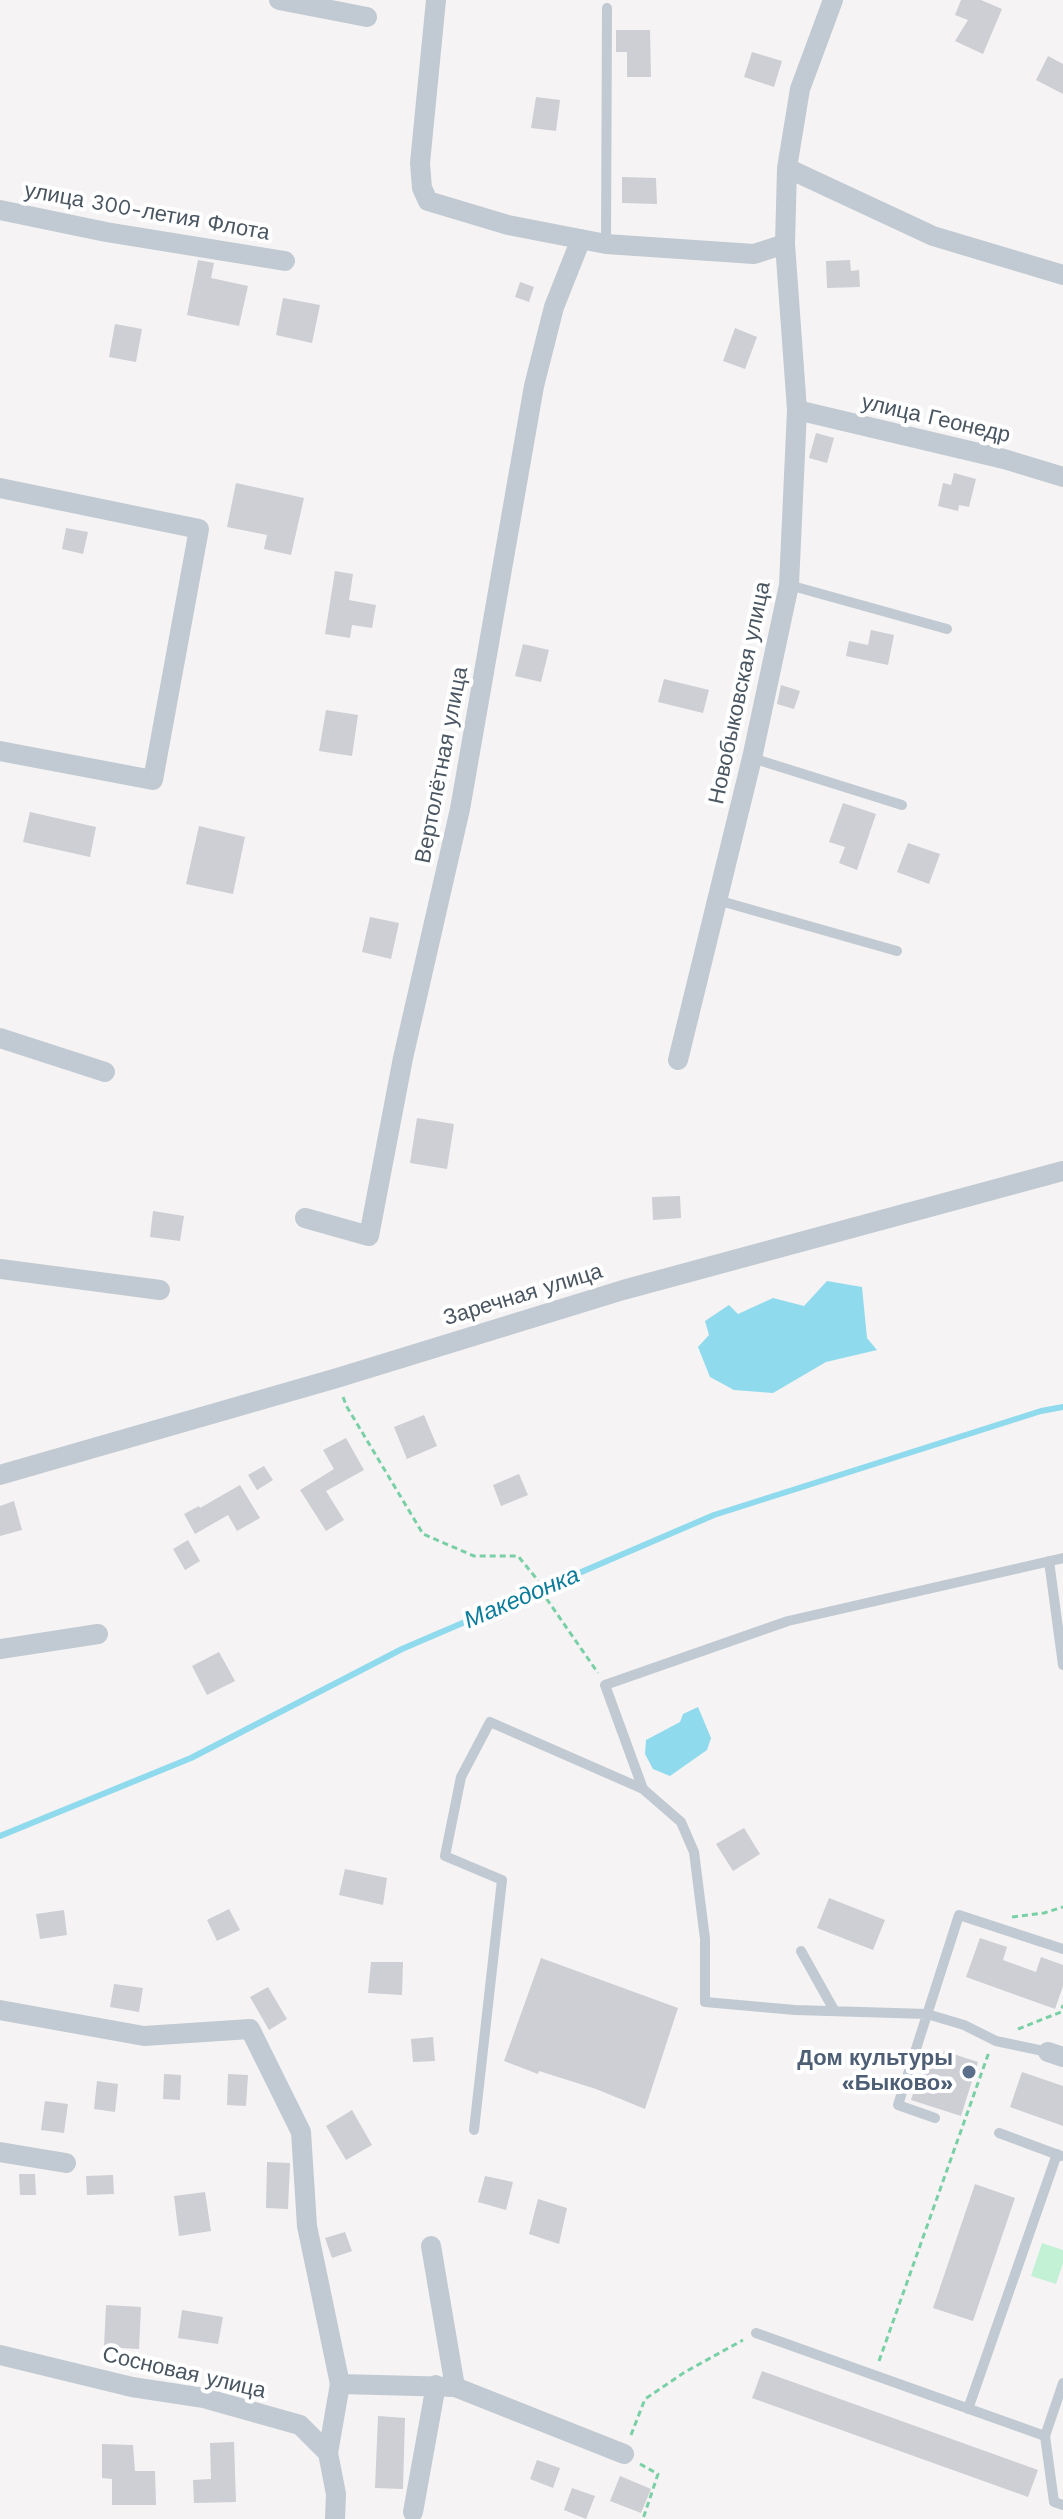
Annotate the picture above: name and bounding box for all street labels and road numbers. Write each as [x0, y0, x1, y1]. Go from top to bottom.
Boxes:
street label: улица 300-летия Флота [22, 177, 272, 247]
street label: улица Геонедр [859, 389, 1013, 449]
street label: Новобыковская улица [703, 579, 777, 807]
street label: Вертолётная улица [410, 664, 474, 866]
street label: Заречная улица [440, 1258, 606, 1332]
street label: Сосновая улица [100, 2341, 268, 2405]

